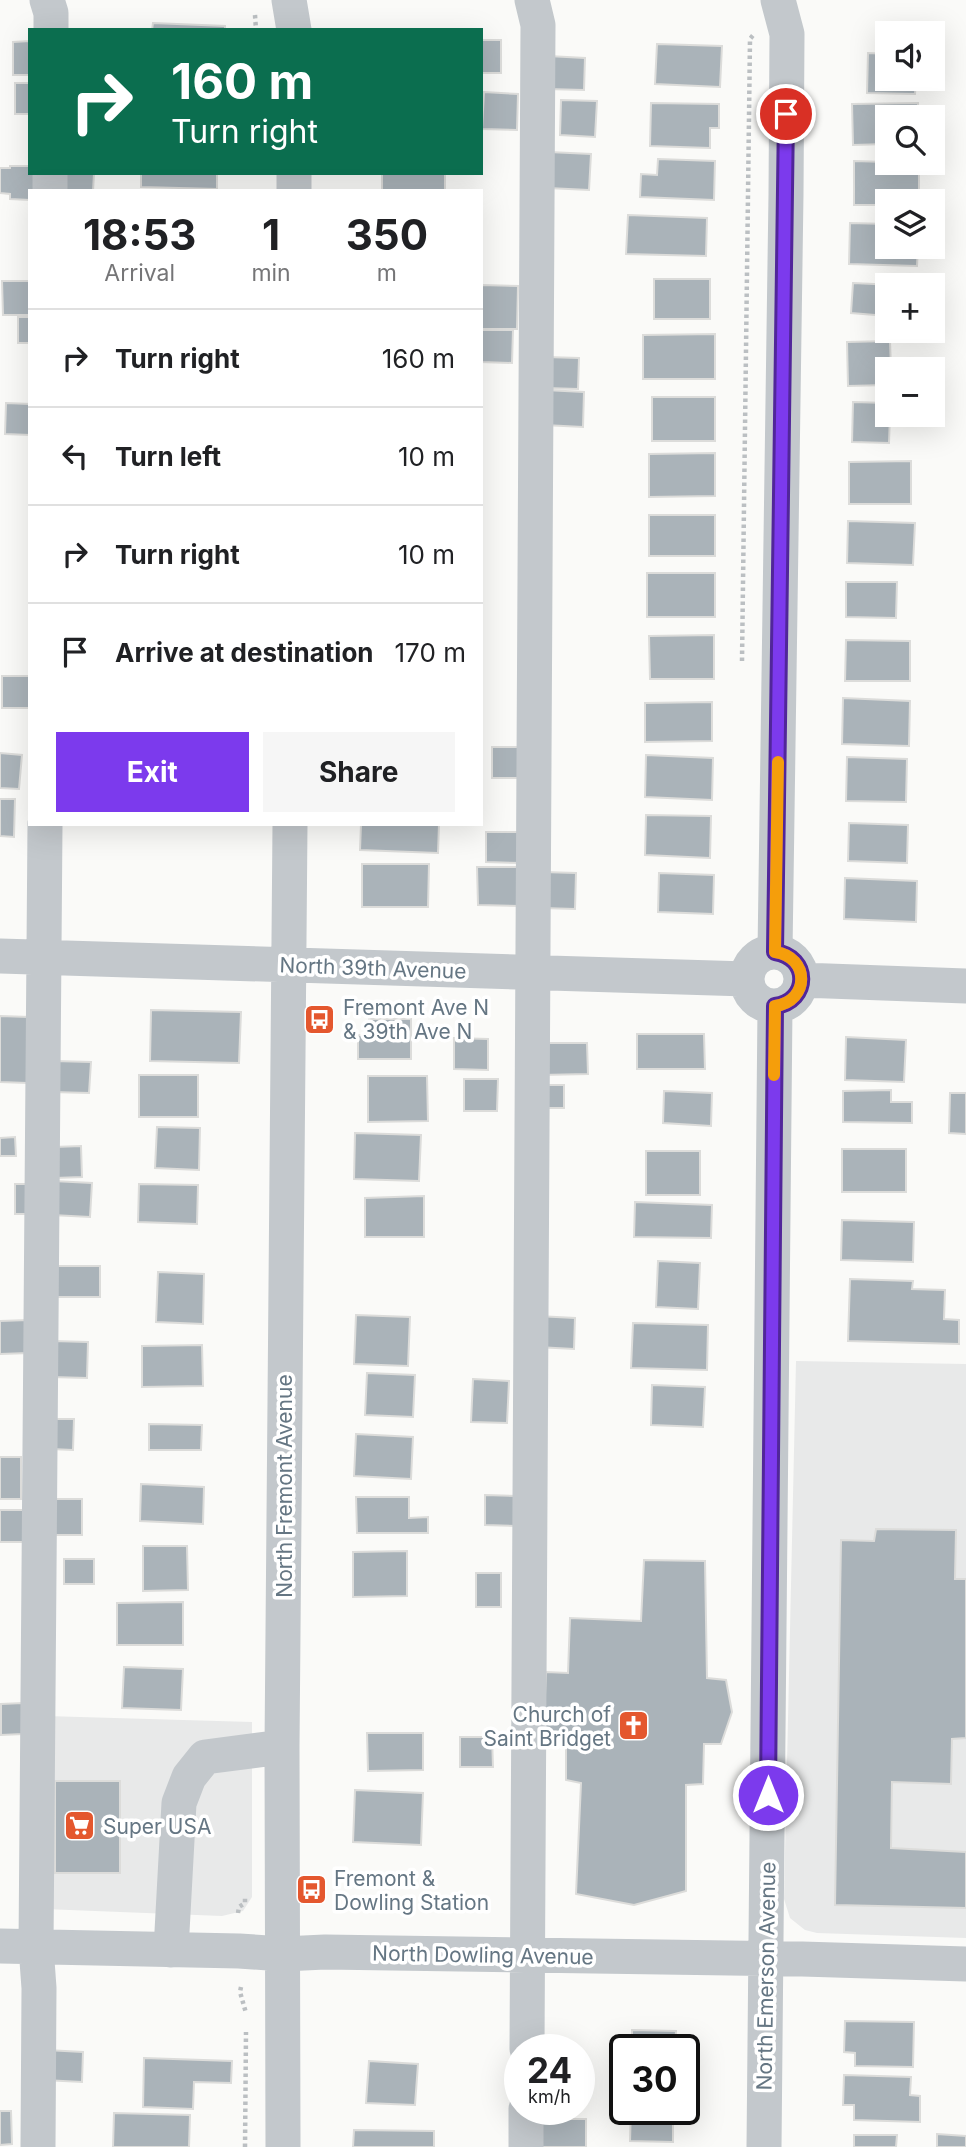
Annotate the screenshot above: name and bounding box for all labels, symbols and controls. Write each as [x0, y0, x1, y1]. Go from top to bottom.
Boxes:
map controls [875, 21, 945, 427]
button: sound [875, 21, 945, 91]
text: 160 m [171, 52, 313, 111]
icon: right [56, 56, 147, 147]
pin [756, 84, 816, 144]
icon: arrive [767, 95, 805, 133]
button: search [875, 105, 945, 175]
text: Turn right [171, 112, 318, 151]
button: layers [875, 189, 945, 259]
text: 18:53 [83, 209, 196, 260]
text: 1 [262, 209, 280, 260]
text: 350 [346, 209, 428, 260]
text: Arrival [104, 259, 175, 287]
text: min [251, 259, 291, 287]
text: m [377, 259, 397, 287]
button: + [875, 273, 945, 343]
icon: right [56, 339, 94, 377]
text: Turn right [115, 343, 240, 374]
text: 160 m [382, 343, 455, 374]
button: − [875, 357, 945, 427]
icon: left [56, 437, 94, 475]
text: Turn left [115, 441, 221, 472]
text: 10 m [398, 441, 455, 472]
icon: right [56, 535, 94, 573]
text: Turn right [115, 539, 240, 570]
text: 10 m [398, 539, 455, 570]
icon: arrive [56, 633, 94, 671]
text: Arrive at destination [115, 637, 374, 668]
text: 170 m [395, 637, 466, 668]
button: Exit [56, 732, 249, 812]
button: Share [263, 732, 455, 812]
street label: North 39th Avenue [279, 952, 467, 984]
place label: Fremont Ave N & 39th Ave N [343, 995, 489, 1044]
bus stop icon: Fremont Ave N & 39th Ave N [303, 1002, 337, 1036]
street label: North Fremont Avenue [272, 1374, 297, 1598]
place label: Church of Saint Bridget [484, 1702, 611, 1751]
church icon: Church of Saint Bridget [617, 1709, 651, 1743]
position arrow [731, 1758, 805, 1832]
supermarket icon: Super USA [63, 1809, 97, 1843]
place label: Super USA [103, 1814, 211, 1839]
street label: North Emerson Avenue [752, 1861, 780, 2091]
place label: Fremont & Dowling Station [334, 1866, 489, 1915]
bus stop icon: Fremont & Dowling Station [294, 1873, 328, 1907]
street label: North Dowling Avenue [372, 1941, 594, 1969]
speed limit sign: 30 [609, 2034, 700, 2125]
text: 24 [527, 2049, 572, 2091]
text: km/h [528, 2086, 571, 2107]

